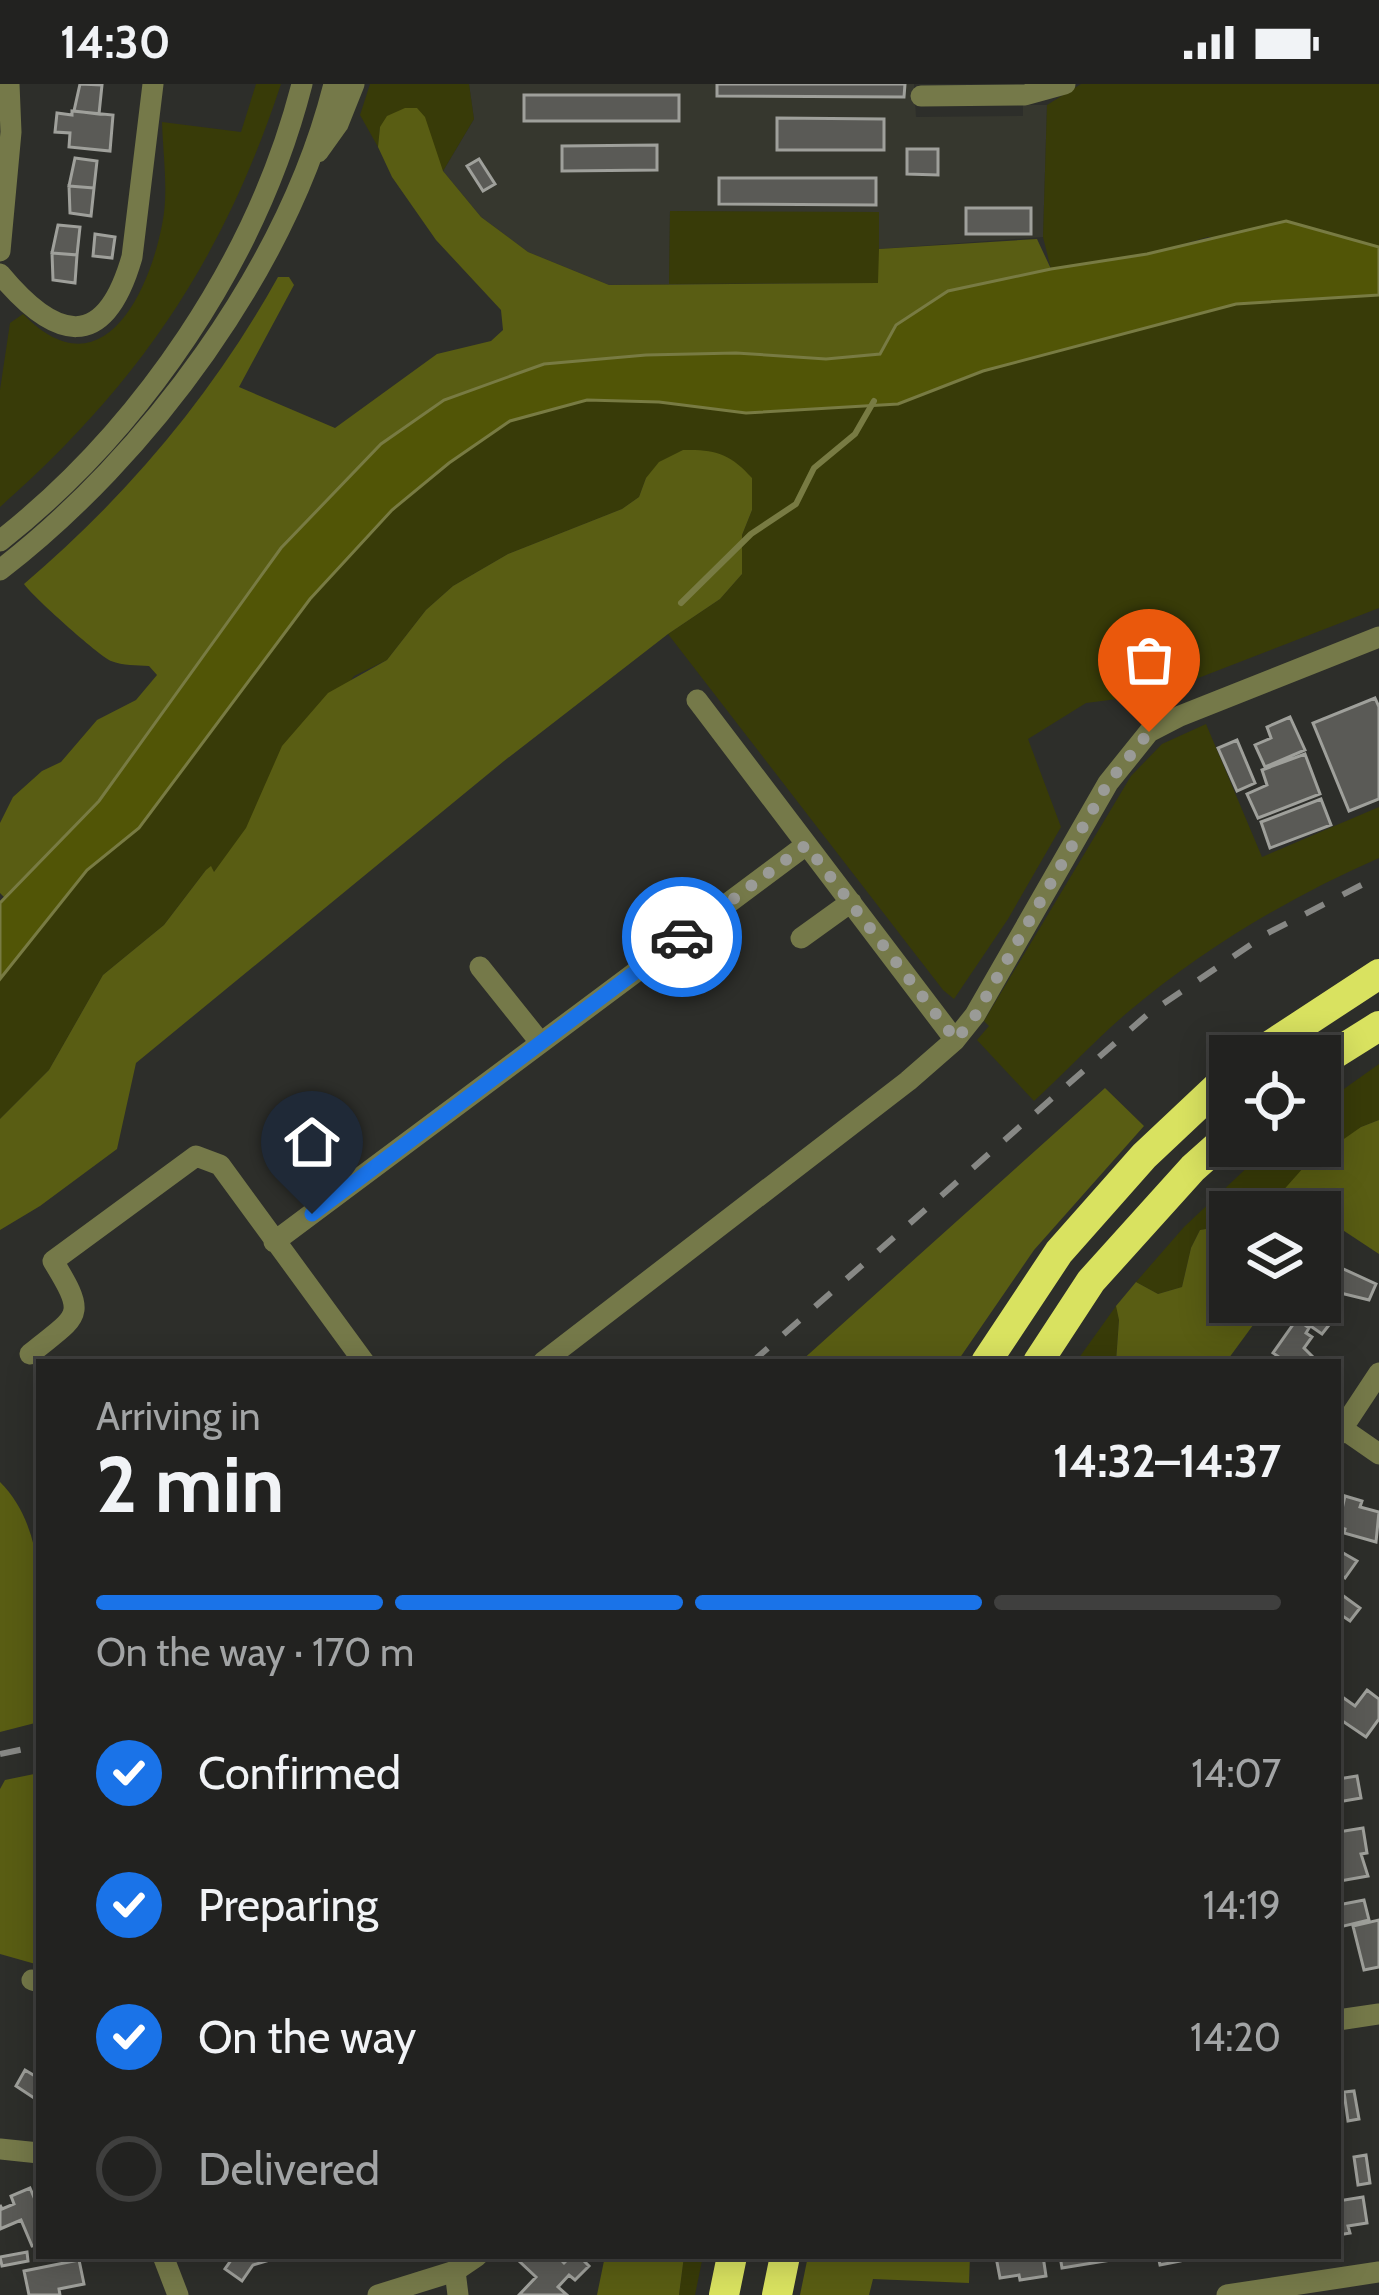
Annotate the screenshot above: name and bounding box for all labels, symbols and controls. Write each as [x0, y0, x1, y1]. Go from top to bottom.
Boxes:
text: 14:30 [60, 15, 171, 69]
pin [1098, 609, 1200, 732]
icon: bag [1116, 627, 1182, 693]
courier [622, 877, 742, 997]
icon: car [649, 904, 715, 970]
map controls [1209, 1035, 1341, 1323]
button: locate [1209, 1035, 1341, 1167]
pin [261, 1091, 363, 1214]
icon: home [279, 1109, 345, 1175]
button: layers [1209, 1191, 1341, 1323]
text: Arriving in [96, 1392, 260, 1440]
text: 14:32–14:37 [1053, 1434, 1281, 1488]
text: 2 min [96, 1437, 284, 1532]
text: On the way · 170 m [96, 1628, 414, 1676]
icon: check [96, 1740, 162, 1806]
text: Confirmed [198, 1746, 401, 1800]
text: 14:07 [1191, 1749, 1281, 1797]
icon: check [96, 1872, 162, 1938]
text: Preparing [198, 1878, 378, 1932]
text: 14:19 [1203, 1881, 1281, 1929]
icon: check [96, 2004, 162, 2070]
text: On the way [198, 2010, 416, 2064]
text: 14:20 [1190, 2013, 1281, 2061]
text: Delivered [198, 2142, 380, 2196]

